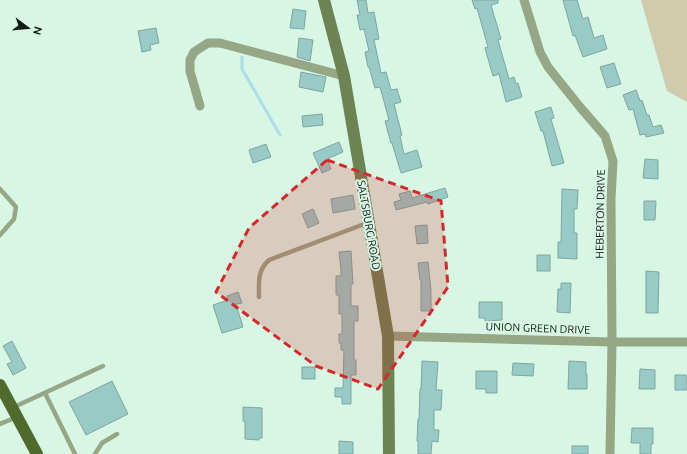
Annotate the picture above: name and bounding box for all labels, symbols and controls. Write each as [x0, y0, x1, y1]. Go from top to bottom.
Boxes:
north arrow [8, 8, 48, 48]
text: N [31, 25, 45, 36]
street label: HEBERTON DRIVE [593, 169, 607, 259]
street label: SALTSBURG ROAD [355, 179, 383, 271]
street label: UNION GREEN DRIVE [486, 320, 590, 336]

